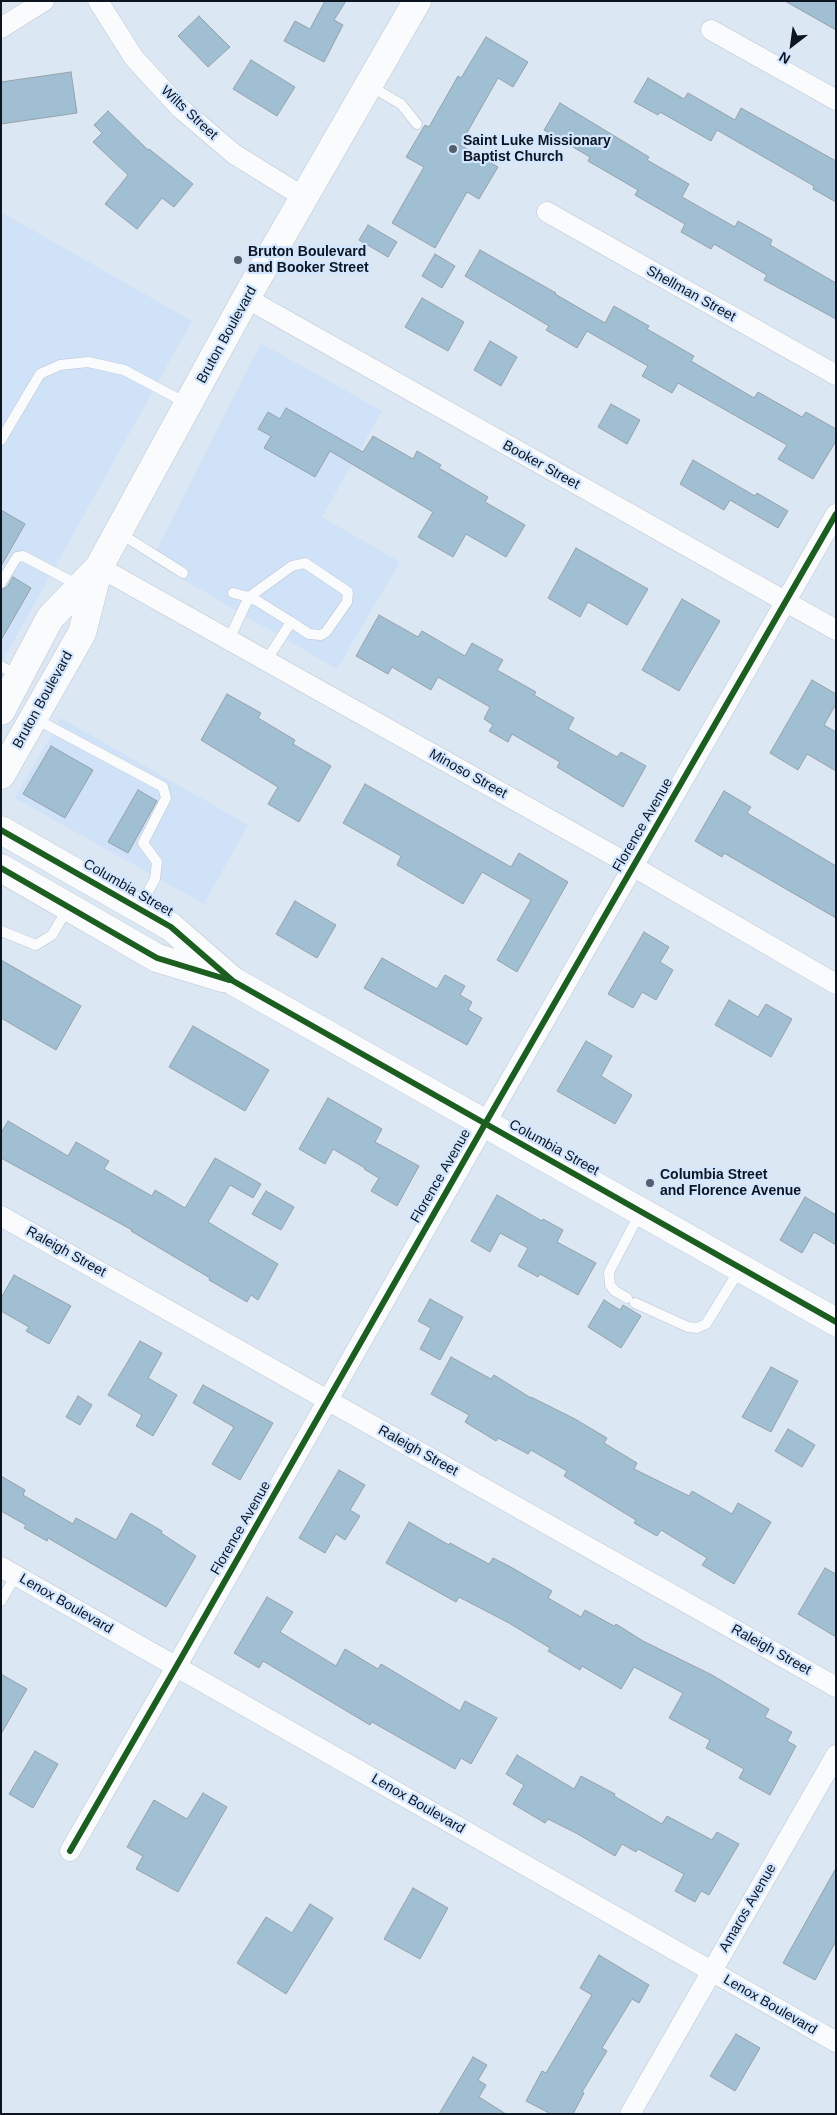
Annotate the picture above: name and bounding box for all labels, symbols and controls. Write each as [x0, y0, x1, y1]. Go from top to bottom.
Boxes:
north arrow [767, 20, 817, 70]
text: N [776, 49, 793, 67]
street label: Wilts Street [157, 82, 221, 144]
place label: Saint Luke Missionary Baptist Church [463, 133, 611, 166]
marker: Saint Luke Missionary Baptist Church [447, 143, 459, 155]
place label: Bruton Boulevard and Booker Street [248, 244, 369, 276]
marker: Bruton Boulevard and Booker Street [232, 254, 244, 266]
street label: Shellman Street [643, 263, 739, 325]
street label: Bruton Boulevard [193, 284, 261, 386]
street label: Booker Street [499, 437, 583, 493]
street label: Bruton Boulevard [9, 649, 77, 751]
street label: Minoso Street [426, 746, 510, 802]
street label: Florence Avenue [609, 775, 677, 875]
street label: Columbia Street [80, 856, 176, 920]
street label: Columbia Street [506, 1116, 602, 1180]
street label: Florence Avenue [407, 1126, 475, 1226]
place label: Columbia Street and Florence Avenue [660, 1167, 801, 1200]
marker: Columbia Street and Florence Avenue [644, 1177, 656, 1189]
street label: Raleigh Street [23, 1223, 109, 1281]
street label: Raleigh Street [375, 1422, 461, 1480]
street label: Florence Avenue [207, 1478, 275, 1578]
street label: Lenox Boulevard [16, 1570, 116, 1638]
street label: Raleigh Street [728, 1621, 814, 1679]
street label: Lenox Boulevard [368, 1770, 468, 1838]
street label: Amaros Avenue [716, 1861, 780, 1955]
street label: Lenox Boulevard [720, 1971, 820, 2039]

